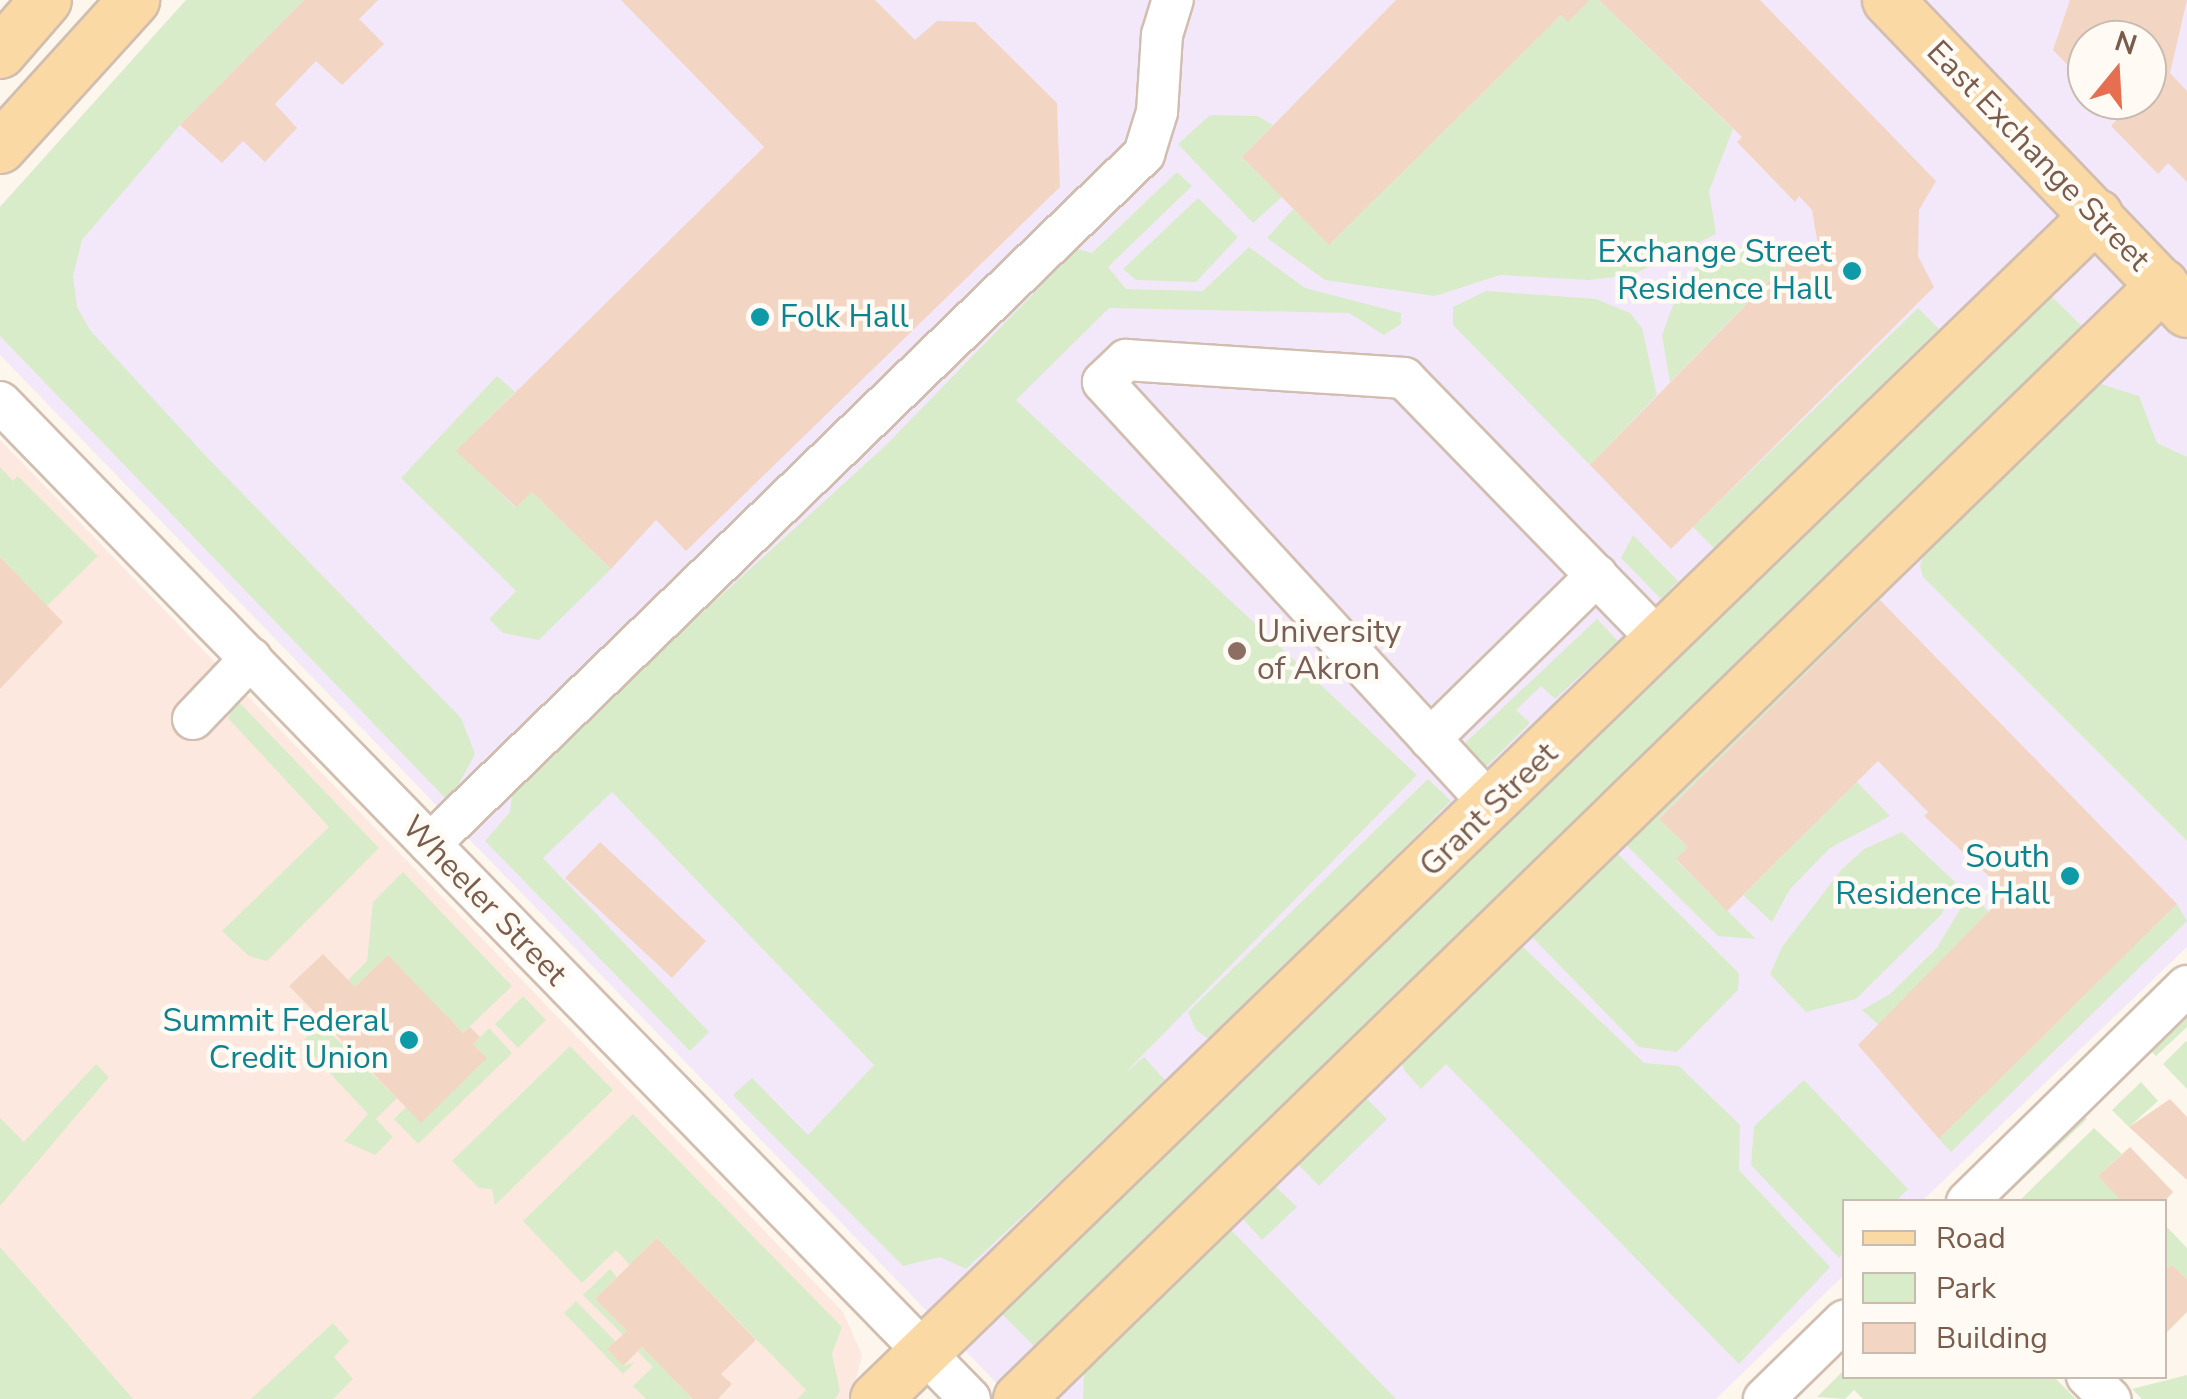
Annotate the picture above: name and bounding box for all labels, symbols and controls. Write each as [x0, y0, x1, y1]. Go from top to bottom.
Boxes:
north arrow [2067, 20, 2167, 120]
text: N [2110, 22, 2141, 65]
street label: East Exchange Street [1918, 33, 2158, 279]
place label: Exchange Street Residence Hall [1597, 234, 1832, 309]
marker: Exchange Street Residence Hall [1841, 260, 1863, 282]
place label: Folk Hall [780, 298, 909, 336]
marker: Folk Hall [749, 306, 771, 328]
place label: University of Akron [1257, 614, 1401, 689]
marker: University of Akron [1226, 640, 1248, 662]
street label: Grant Street [1412, 735, 1566, 885]
street label: Wheeler Street [394, 808, 574, 994]
place label: South Residence Hall [1835, 839, 2050, 914]
marker: South Residence Hall [2059, 865, 2081, 887]
place label: Summit Federal Credit Union [162, 1003, 389, 1078]
marker: Summit Federal Credit Union [398, 1029, 420, 1051]
legend [1842, 1199, 2167, 1379]
text: Road [1936, 1218, 2006, 1259]
text: Park [1936, 1268, 1996, 1309]
text: Building [1936, 1318, 2048, 1359]

